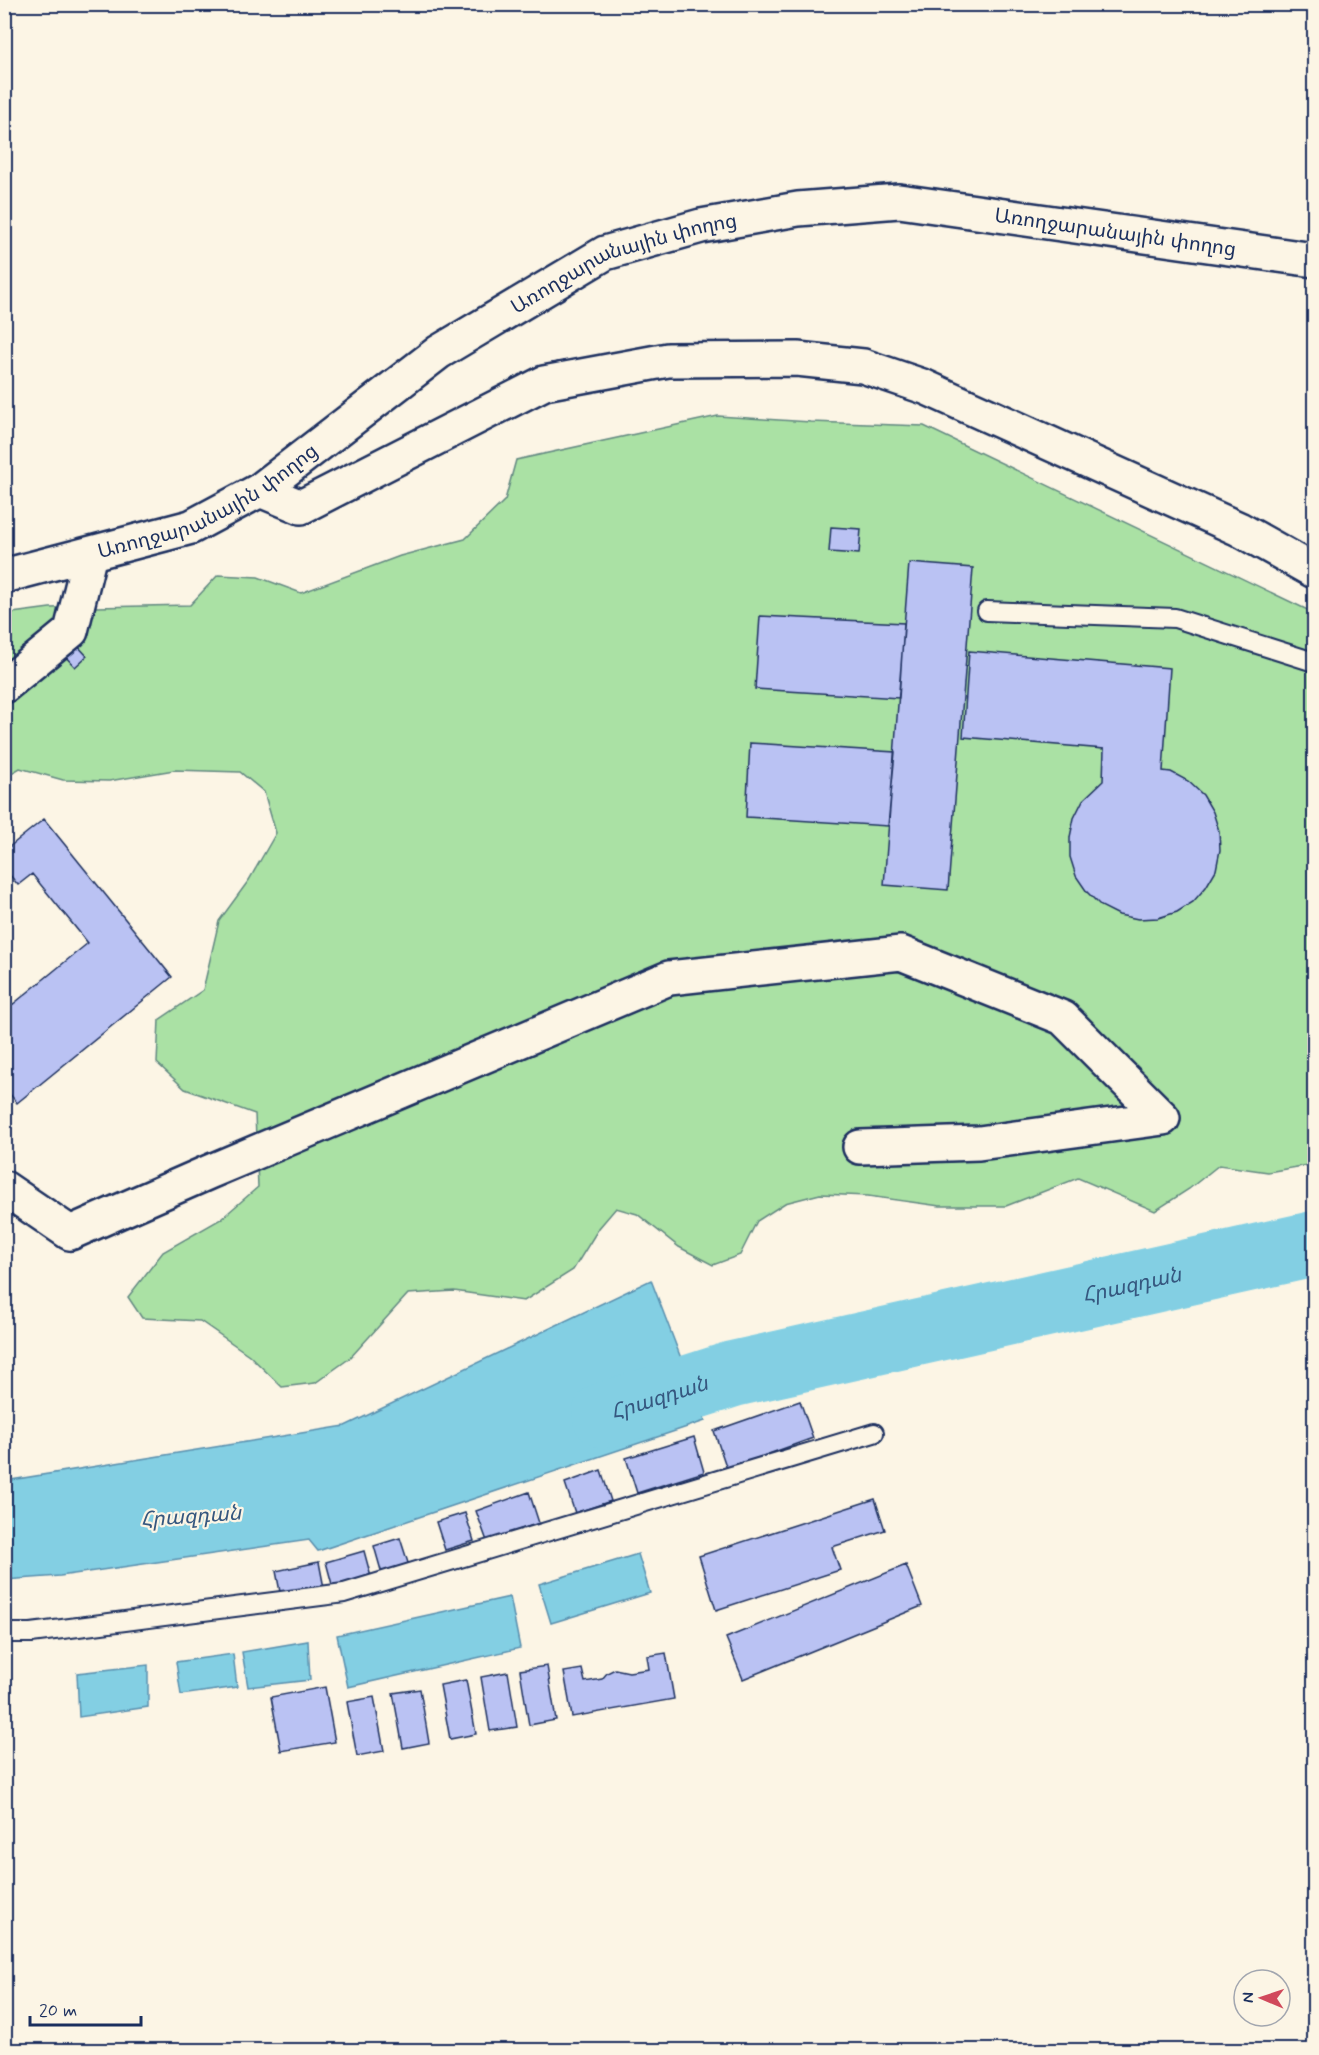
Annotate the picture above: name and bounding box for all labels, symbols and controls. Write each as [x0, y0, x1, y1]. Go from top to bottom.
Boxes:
street label: Առողջարանային փողոց [993, 203, 1238, 264]
street label: Առողջարանային փողոց [506, 208, 739, 321]
street label: Առողջարանային փողոց [95, 438, 324, 566]
water label: Հրազդան [1080, 1261, 1185, 1310]
water label: Հրազդան [607, 1369, 713, 1427]
water label: Հրազդան [140, 1499, 244, 1534]
north arrow [1232, 1968, 1292, 2028]
scale bar [30, 1989, 141, 2027]
text: N [1238, 1992, 1259, 2003]
text: 20 m [39, 1999, 77, 2023]

